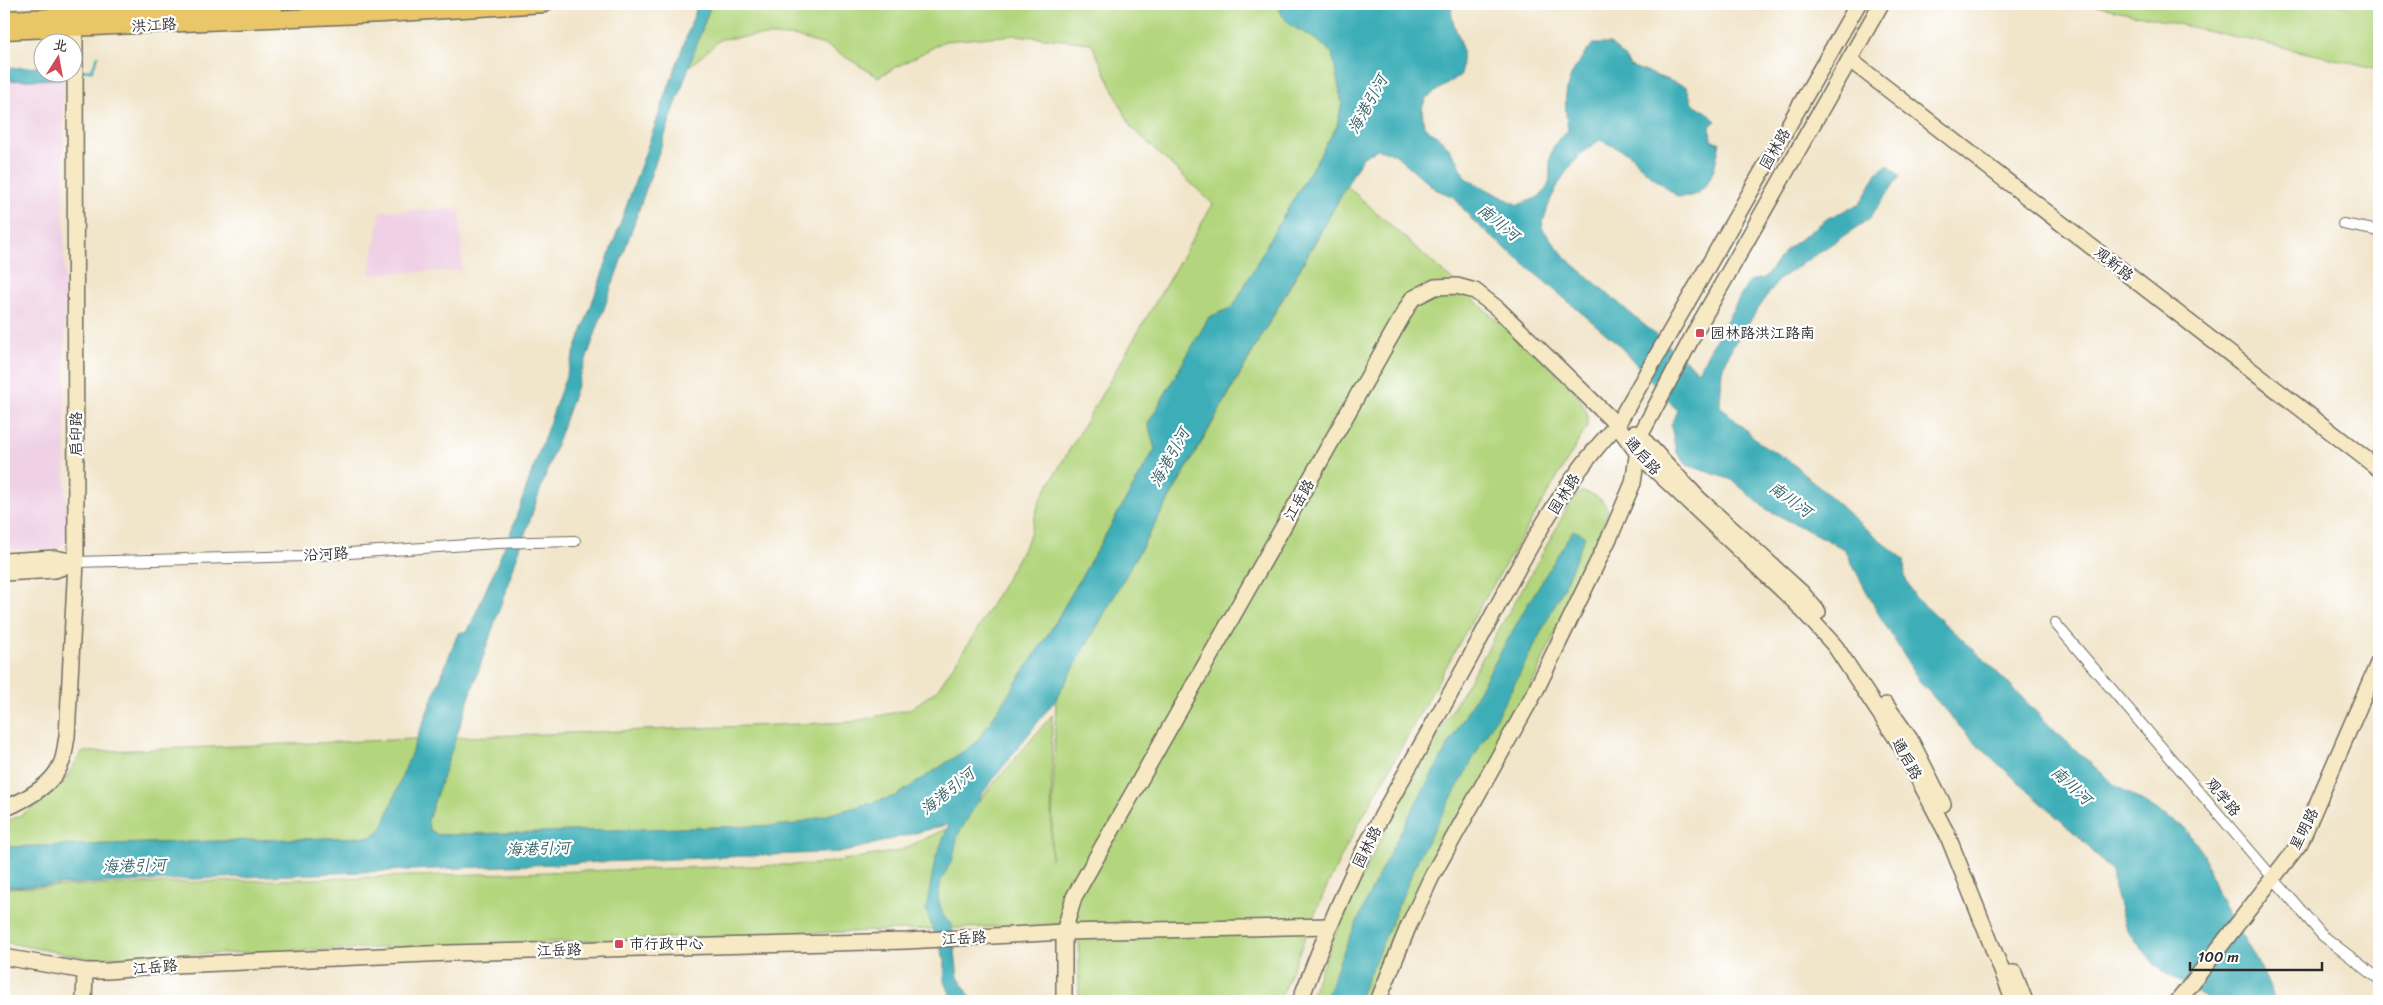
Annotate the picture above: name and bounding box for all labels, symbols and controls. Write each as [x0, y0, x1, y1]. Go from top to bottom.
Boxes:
street label: 洪江路 [131, 11, 177, 39]
north arrow [32, 32, 82, 82]
text: 北 [51, 32, 70, 59]
water label: 海港引河 [1339, 67, 1397, 139]
street label: 园林路 [1752, 123, 1798, 175]
water label: 南川河 [1471, 196, 1529, 251]
street label: 观新路 [2088, 240, 2140, 288]
place label: 园林路洪江路南 [1710, 320, 1815, 346]
marker: 园林路洪江路南 [1694, 327, 1706, 339]
street label: 启印路 [63, 411, 89, 457]
water label: 海港引河 [1141, 420, 1199, 492]
street label: 通启路 [1618, 431, 1668, 481]
street label: 园林路 [1541, 468, 1587, 520]
street label: 江岳路 [1276, 474, 1322, 526]
water label: 南川河 [1763, 474, 1821, 527]
street label: 沿河路 [303, 540, 349, 568]
street label: 通启路 [1885, 733, 1929, 785]
water label: 海港引河 [913, 758, 984, 823]
water label: 南川河 [2044, 758, 2101, 814]
street label: 观学路 [2199, 771, 2247, 823]
street label: 星明路 [2282, 803, 2326, 855]
street label: 园林路 [1345, 821, 1389, 873]
water label: 海港引河 [506, 833, 573, 864]
water label: 海港引河 [102, 850, 169, 881]
street label: 江岳路 [941, 924, 987, 952]
place label: 市行政中心 [629, 931, 704, 957]
street label: 江岳路 [536, 936, 582, 964]
marker: 市行政中心 [613, 938, 625, 950]
scale bar [2190, 940, 2323, 972]
text: 100 m [2198, 944, 2239, 970]
street label: 江岳路 [131, 952, 179, 982]

